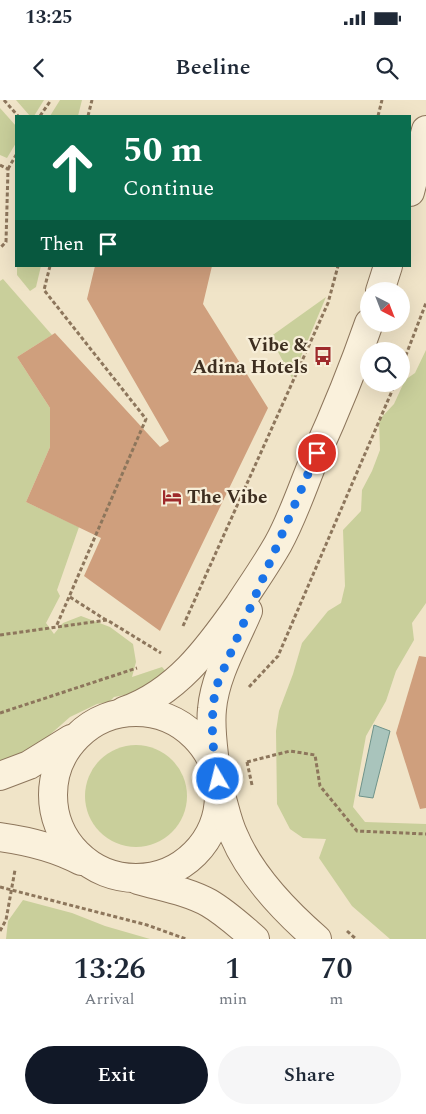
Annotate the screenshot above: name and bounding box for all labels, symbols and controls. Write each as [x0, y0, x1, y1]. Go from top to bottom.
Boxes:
text: 13:25 [25, 3, 73, 32]
text: Beeline [175, 51, 251, 84]
icon: back [25, 54, 53, 82]
icon: search [373, 54, 401, 82]
text: 50 m [123, 124, 203, 177]
icon: ahead [40, 135, 105, 200]
text: Continue [123, 172, 214, 205]
text: Then [40, 230, 84, 259]
icon: arrive [94, 230, 122, 258]
north arrow [360, 282, 410, 332]
map controls [360, 282, 410, 392]
place label: Vibe & Adina Hotels [193, 331, 308, 382]
button: search [360, 342, 410, 392]
bus stop icon: Vibe & Adina Hotels [312, 345, 334, 367]
pin [296, 432, 338, 474]
icon: arrive [303, 439, 331, 467]
place label: The Vibe [187, 483, 267, 512]
hotel icon: The Vibe [161, 486, 183, 508]
position arrow [191, 752, 243, 804]
text: 13:26 [73, 946, 146, 992]
text: 1 [225, 946, 241, 992]
text: 70 [320, 946, 353, 992]
text: Arrival [85, 987, 134, 1011]
text: min [219, 987, 247, 1011]
text: m [330, 987, 343, 1011]
button: Exit [25, 1046, 208, 1104]
button: Share [218, 1046, 401, 1104]

